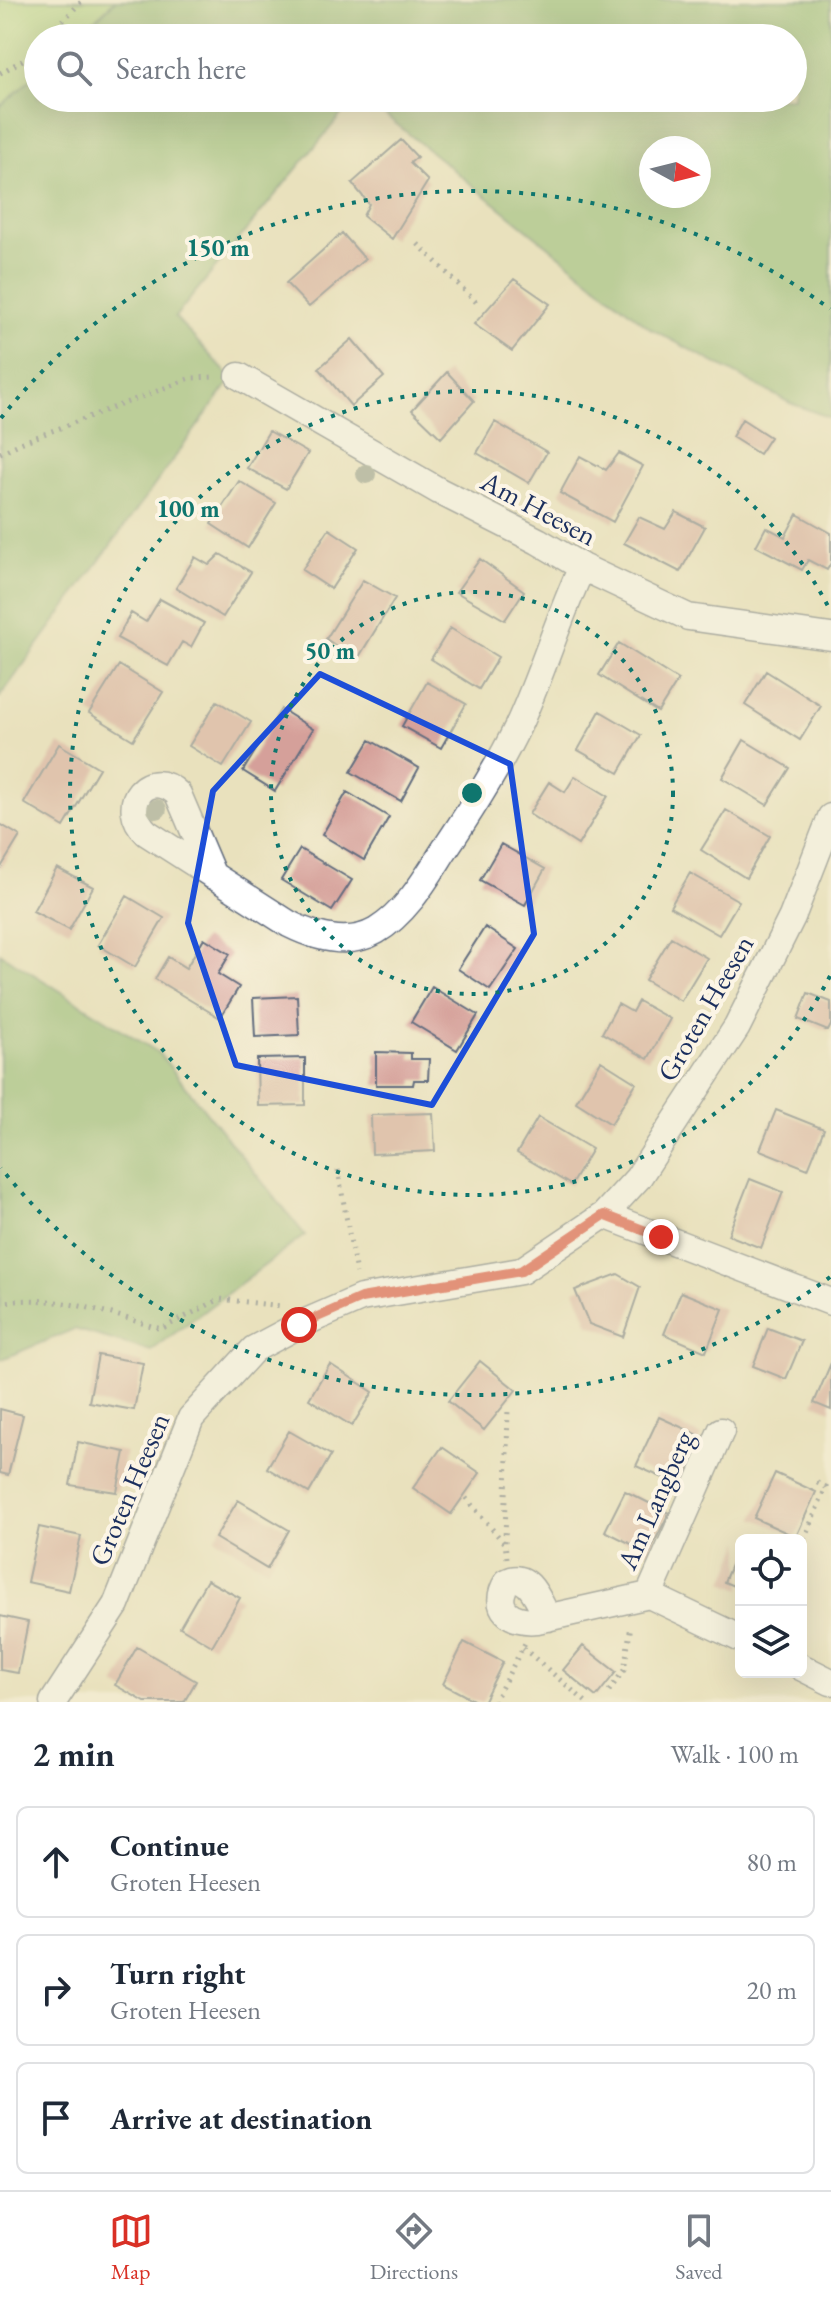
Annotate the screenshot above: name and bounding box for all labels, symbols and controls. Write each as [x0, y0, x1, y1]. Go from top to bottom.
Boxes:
search box [24, 24, 807, 112]
icon: search [52, 46, 96, 90]
text: Search here [116, 49, 246, 88]
north arrow [639, 136, 711, 208]
text: 150 m [186, 232, 250, 263]
street label: Am Heesen [474, 462, 603, 554]
text: 100 m [156, 493, 220, 524]
text: 50 m [305, 635, 355, 666]
centre of rings [458, 779, 486, 807]
street label: Groten Heesen [649, 928, 761, 1087]
route end [643, 1219, 679, 1255]
route start [281, 1307, 317, 1343]
street label: Groten Heesen [81, 1407, 177, 1571]
street label: Am Langberg [608, 1424, 702, 1576]
map controls [735, 1534, 807, 1678]
button: locate [735, 1534, 807, 1606]
button: layers [735, 1606, 807, 1678]
text: 2 min [32, 1732, 115, 1776]
text: Walk · 100 m [671, 1737, 799, 1771]
text: Continue [110, 1826, 229, 1865]
icon: ahead [34, 1840, 78, 1884]
text: 80 m [747, 1845, 797, 1879]
text: Groten Heesen [110, 1865, 261, 1899]
text: Turn right [110, 1954, 246, 1993]
icon: right [34, 1968, 78, 2012]
text: 20 m [747, 1973, 797, 2007]
text: Groten Heesen [110, 1993, 261, 2027]
icon: arrive [34, 2096, 78, 2140]
text: Arrive at destination [110, 2099, 372, 2138]
tab: Map [109, 2209, 153, 2286]
tab: Directions [370, 2209, 458, 2286]
tab: Saved [675, 2209, 722, 2286]

